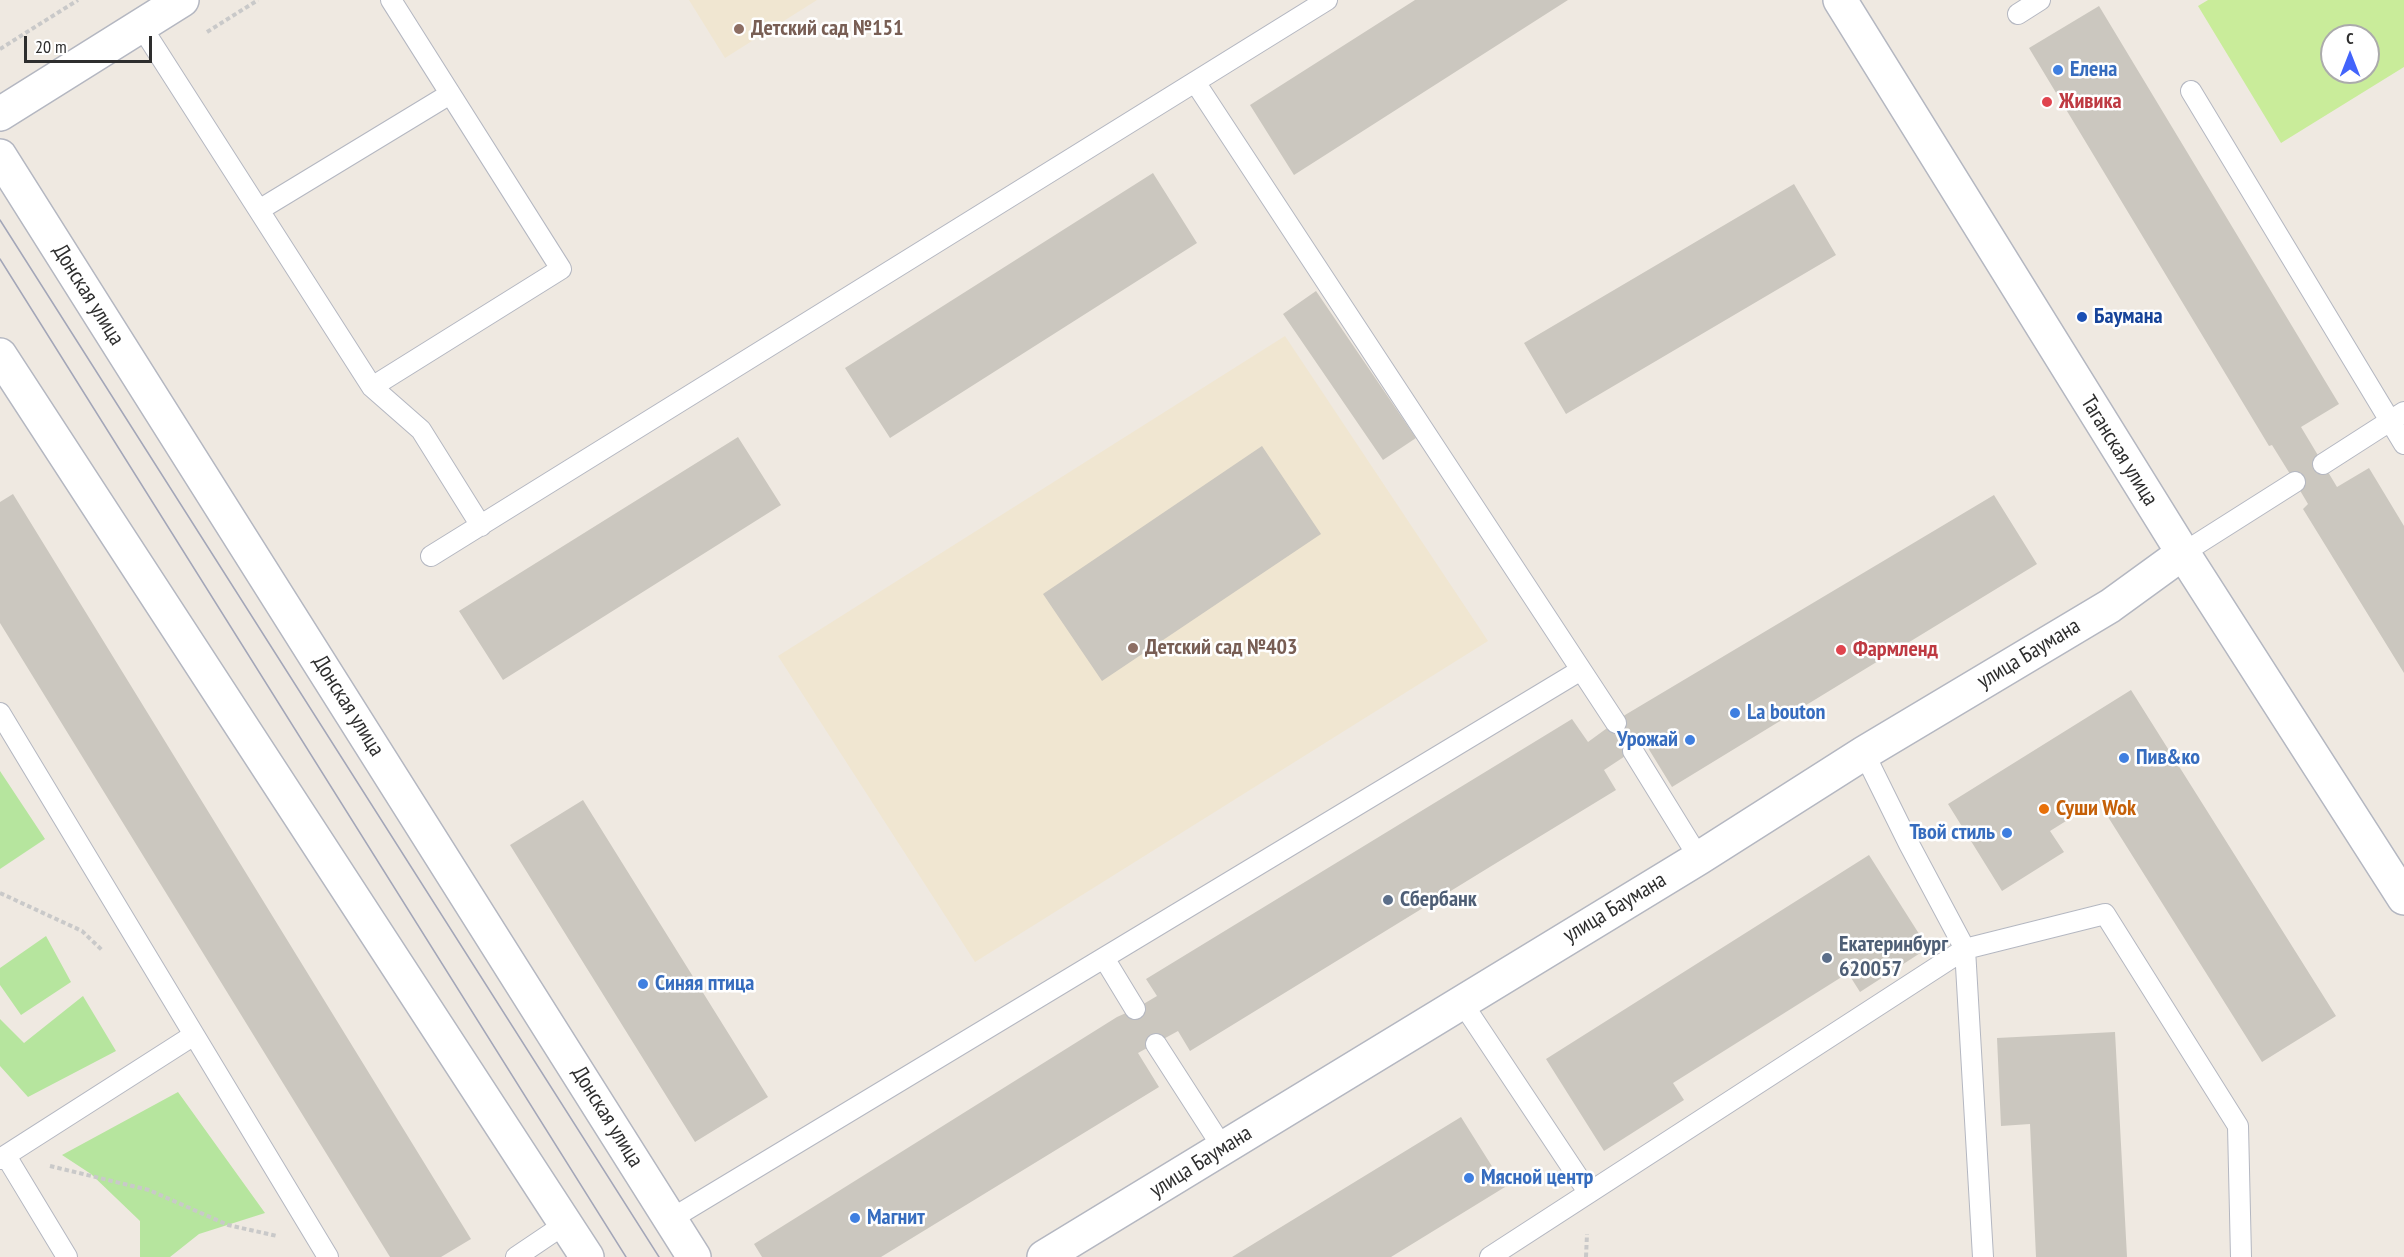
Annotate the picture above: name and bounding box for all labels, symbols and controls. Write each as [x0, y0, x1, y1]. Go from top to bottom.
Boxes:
place label: Детский сад №151 [751, 16, 903, 42]
marker: Детский сад №151 [732, 22, 746, 36]
scale bar [27, 24, 154, 62]
north arrow [2320, 24, 2380, 84]
text: С [2346, 28, 2354, 48]
text: 20 m [35, 35, 67, 58]
place label: Елена [2070, 57, 2117, 83]
marker: Елена [2051, 63, 2065, 77]
place label: Живика [2059, 89, 2122, 115]
marker: Живика [2040, 95, 2054, 109]
street label: Донская улица [47, 240, 129, 350]
place label: Баумана [2094, 304, 2163, 330]
marker: Баумана [2075, 310, 2089, 324]
street label: Таганская улица [2075, 391, 2163, 511]
street label: улица Баумана [1973, 613, 2085, 695]
place label: Детский сад №403 [1145, 635, 1297, 661]
place label: Фармленд [1853, 637, 1938, 663]
marker: Детский сад №403 [1126, 641, 1140, 655]
marker: Фармленд [1834, 643, 1848, 657]
street label: Донская улица [307, 651, 389, 761]
place label: La bouton [1747, 700, 1825, 726]
marker: La bouton [1728, 706, 1742, 720]
place label: Урожай [1617, 727, 1678, 753]
marker: Урожай [1683, 733, 1697, 747]
place label: Пив&ко [2136, 745, 2200, 771]
marker: Пив&ко [2117, 751, 2131, 765]
place label: Суши Wok [2056, 796, 2136, 822]
marker: Суши Wok [2037, 802, 2051, 816]
place label: Твой стиль [1910, 820, 1995, 846]
marker: Твой стиль [2000, 826, 2014, 840]
street label: улица Баумана [1559, 867, 1671, 949]
place label: Сбербанк [1400, 887, 1477, 913]
marker: Сбербанк [1381, 893, 1395, 907]
place label: Екатеринбург 620057 [1839, 932, 1948, 984]
marker: Екатеринбург 620057 [1820, 951, 1834, 965]
place label: Синяя птица [655, 971, 754, 997]
marker: Синяя птица [636, 977, 650, 991]
street label: Донская улица [566, 1062, 648, 1172]
street label: улица Баумана [1145, 1120, 1257, 1204]
place label: Мясной центр [1481, 1165, 1593, 1191]
marker: Мясной центр [1462, 1171, 1476, 1185]
place label: Магнит [867, 1205, 925, 1231]
marker: Магнит [848, 1211, 862, 1225]

